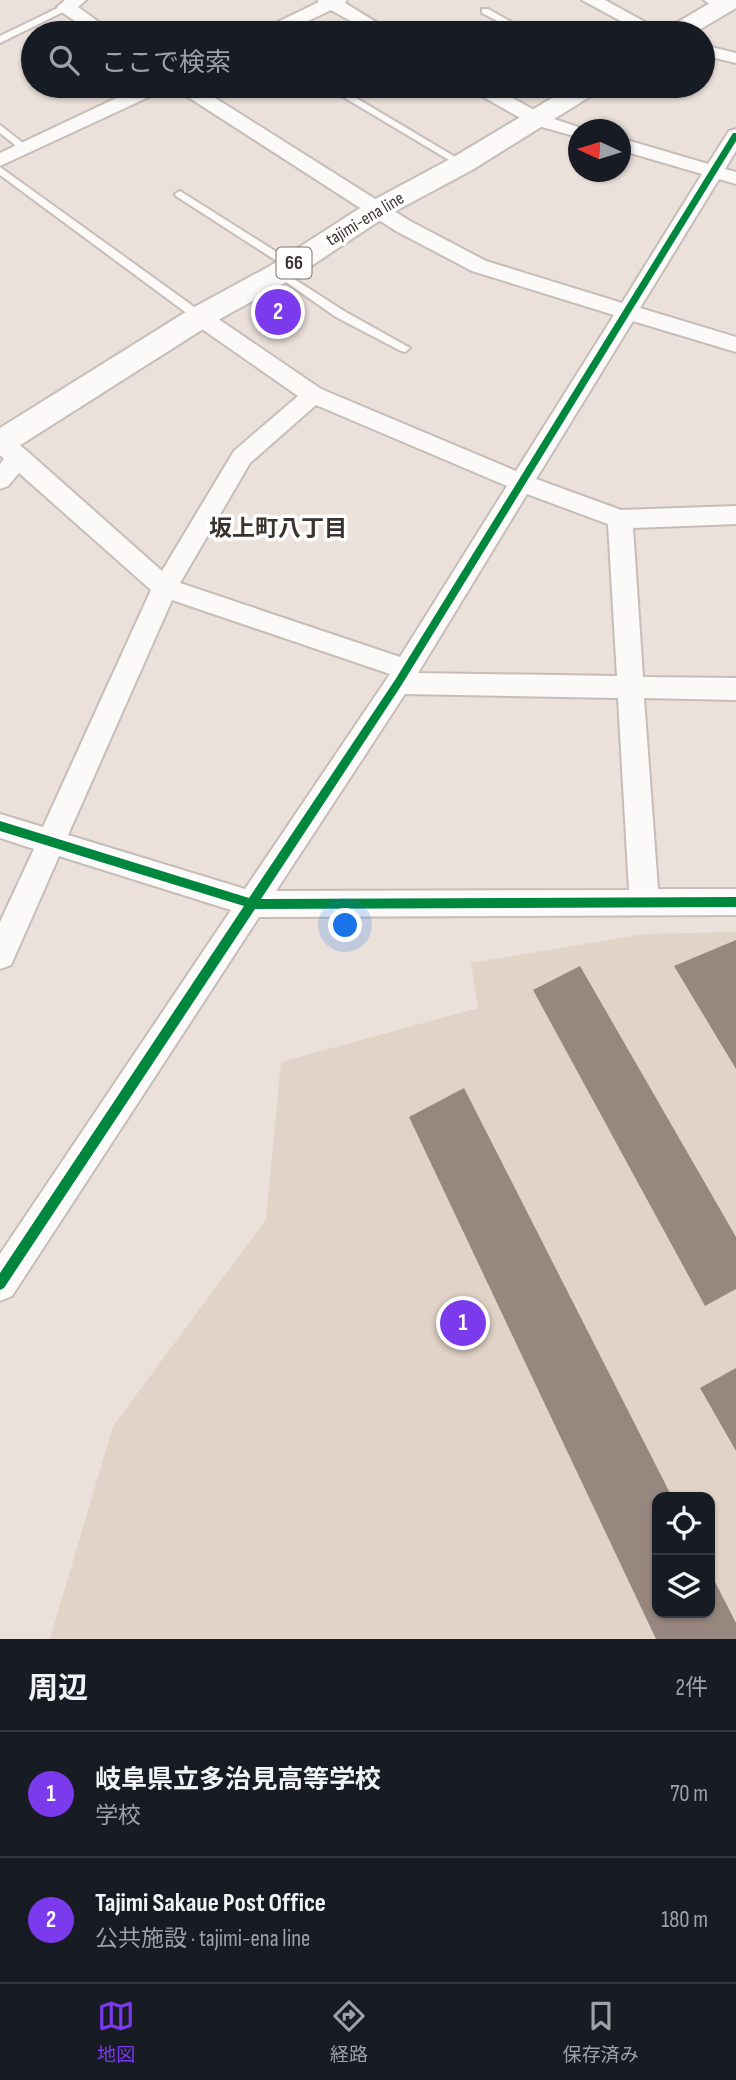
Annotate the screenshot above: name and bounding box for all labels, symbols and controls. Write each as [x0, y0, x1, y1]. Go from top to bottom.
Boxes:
search box [21, 21, 715, 98]
icon: search [45, 41, 83, 79]
text: ここで検索 [101, 48, 231, 79]
north arrow [568, 119, 631, 182]
street label: tajimi-ena line [322, 188, 408, 250]
road number: 66 [276, 247, 312, 278]
pin: 2 [255, 286, 301, 338]
district label: 坂上町八丁目 [209, 515, 347, 543]
your location [328, 908, 362, 942]
pin: 1 [440, 1297, 486, 1349]
map controls [652, 1492, 715, 1618]
button: locate [652, 1492, 715, 1555]
button: layers [652, 1555, 715, 1618]
text: 周辺 [28, 1671, 88, 1707]
text: 2件 [676, 1674, 708, 1702]
text: 岐阜県立多治見高等学校 [95, 1765, 381, 1796]
text: 1 [46, 1780, 56, 1808]
text: 70 m [670, 1780, 708, 1808]
text: 学校 [95, 1802, 141, 1830]
text: Tajimi Sakaue Post Office [95, 1888, 326, 1919]
text: 2 [46, 1906, 56, 1934]
text: 180 m [661, 1906, 708, 1934]
text: 公共施設 · tajimi-ena line [95, 1925, 310, 1953]
tab: 地図 [97, 1997, 135, 2067]
tab: 経路 [330, 1997, 368, 2067]
tab: 保存済み [563, 1997, 639, 2067]

